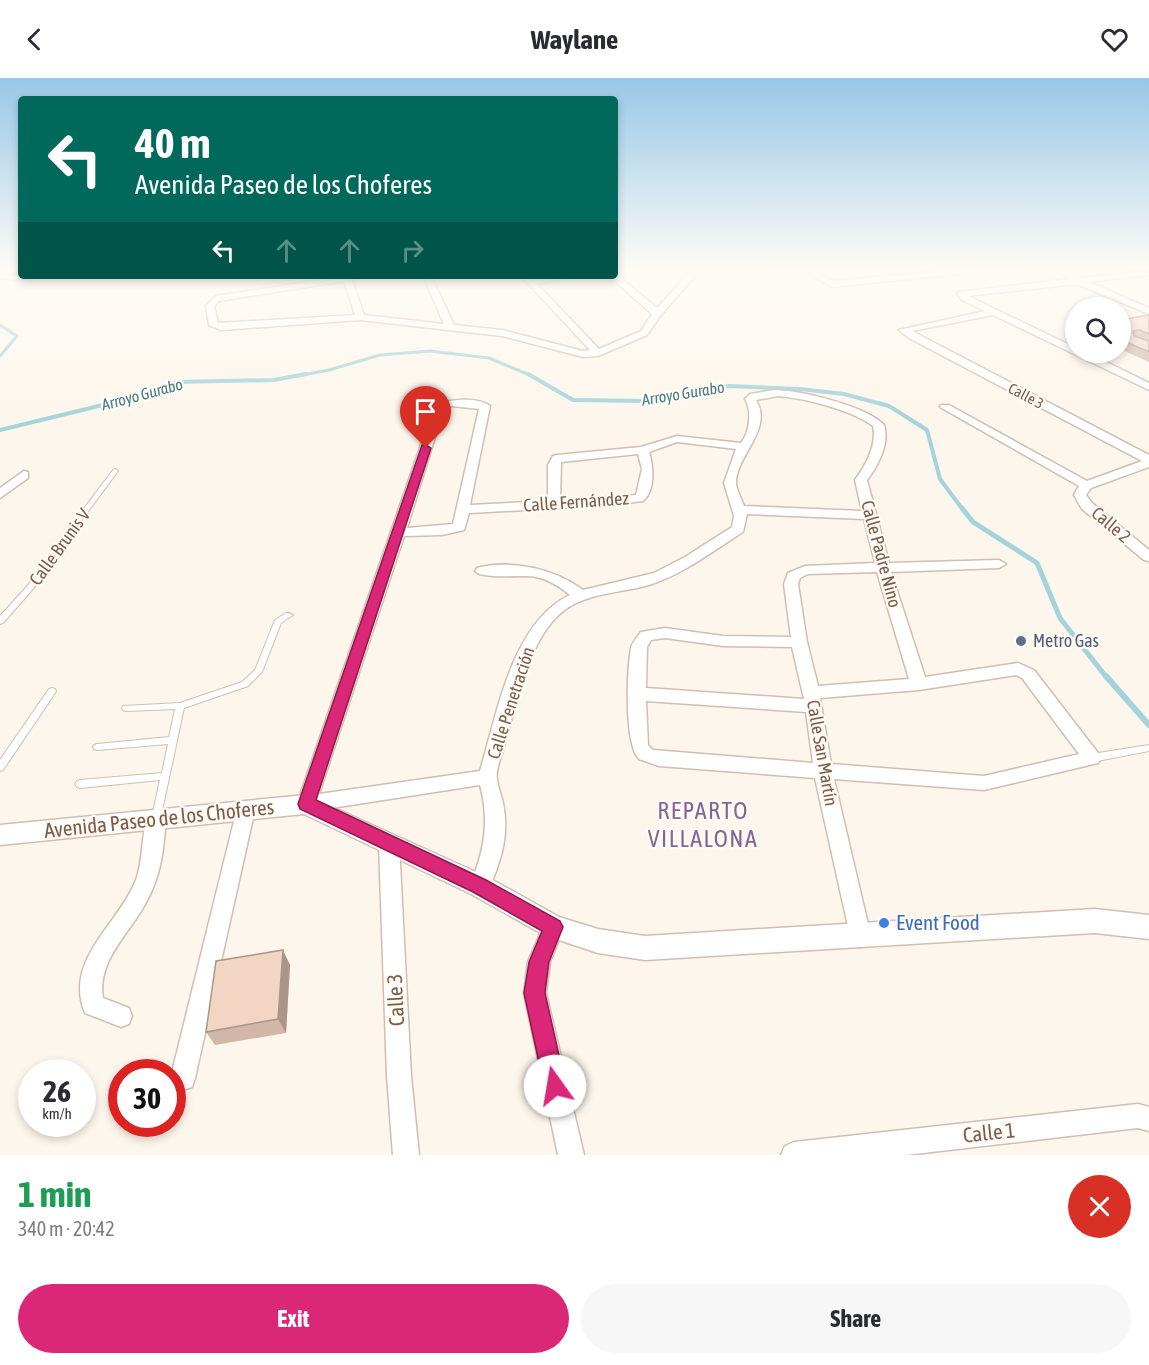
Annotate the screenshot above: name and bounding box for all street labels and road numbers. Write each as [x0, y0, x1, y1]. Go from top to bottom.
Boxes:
street label: Calle 3 [1006, 379, 1047, 412]
street label: Calle Fernández [522, 487, 630, 516]
street label: Calle Padre Nino [857, 498, 906, 610]
street label: Calle 2 [1087, 502, 1135, 547]
street label: Calle Brunis V [25, 504, 95, 589]
street label: Calle Penetración [483, 644, 539, 762]
street label: Calle San Martín [803, 698, 842, 808]
street label: Avenida Paseo de los Choferes [43, 794, 275, 842]
street label: Calle 3 [382, 973, 408, 1027]
street label: Calle 1 [962, 1117, 1016, 1147]

